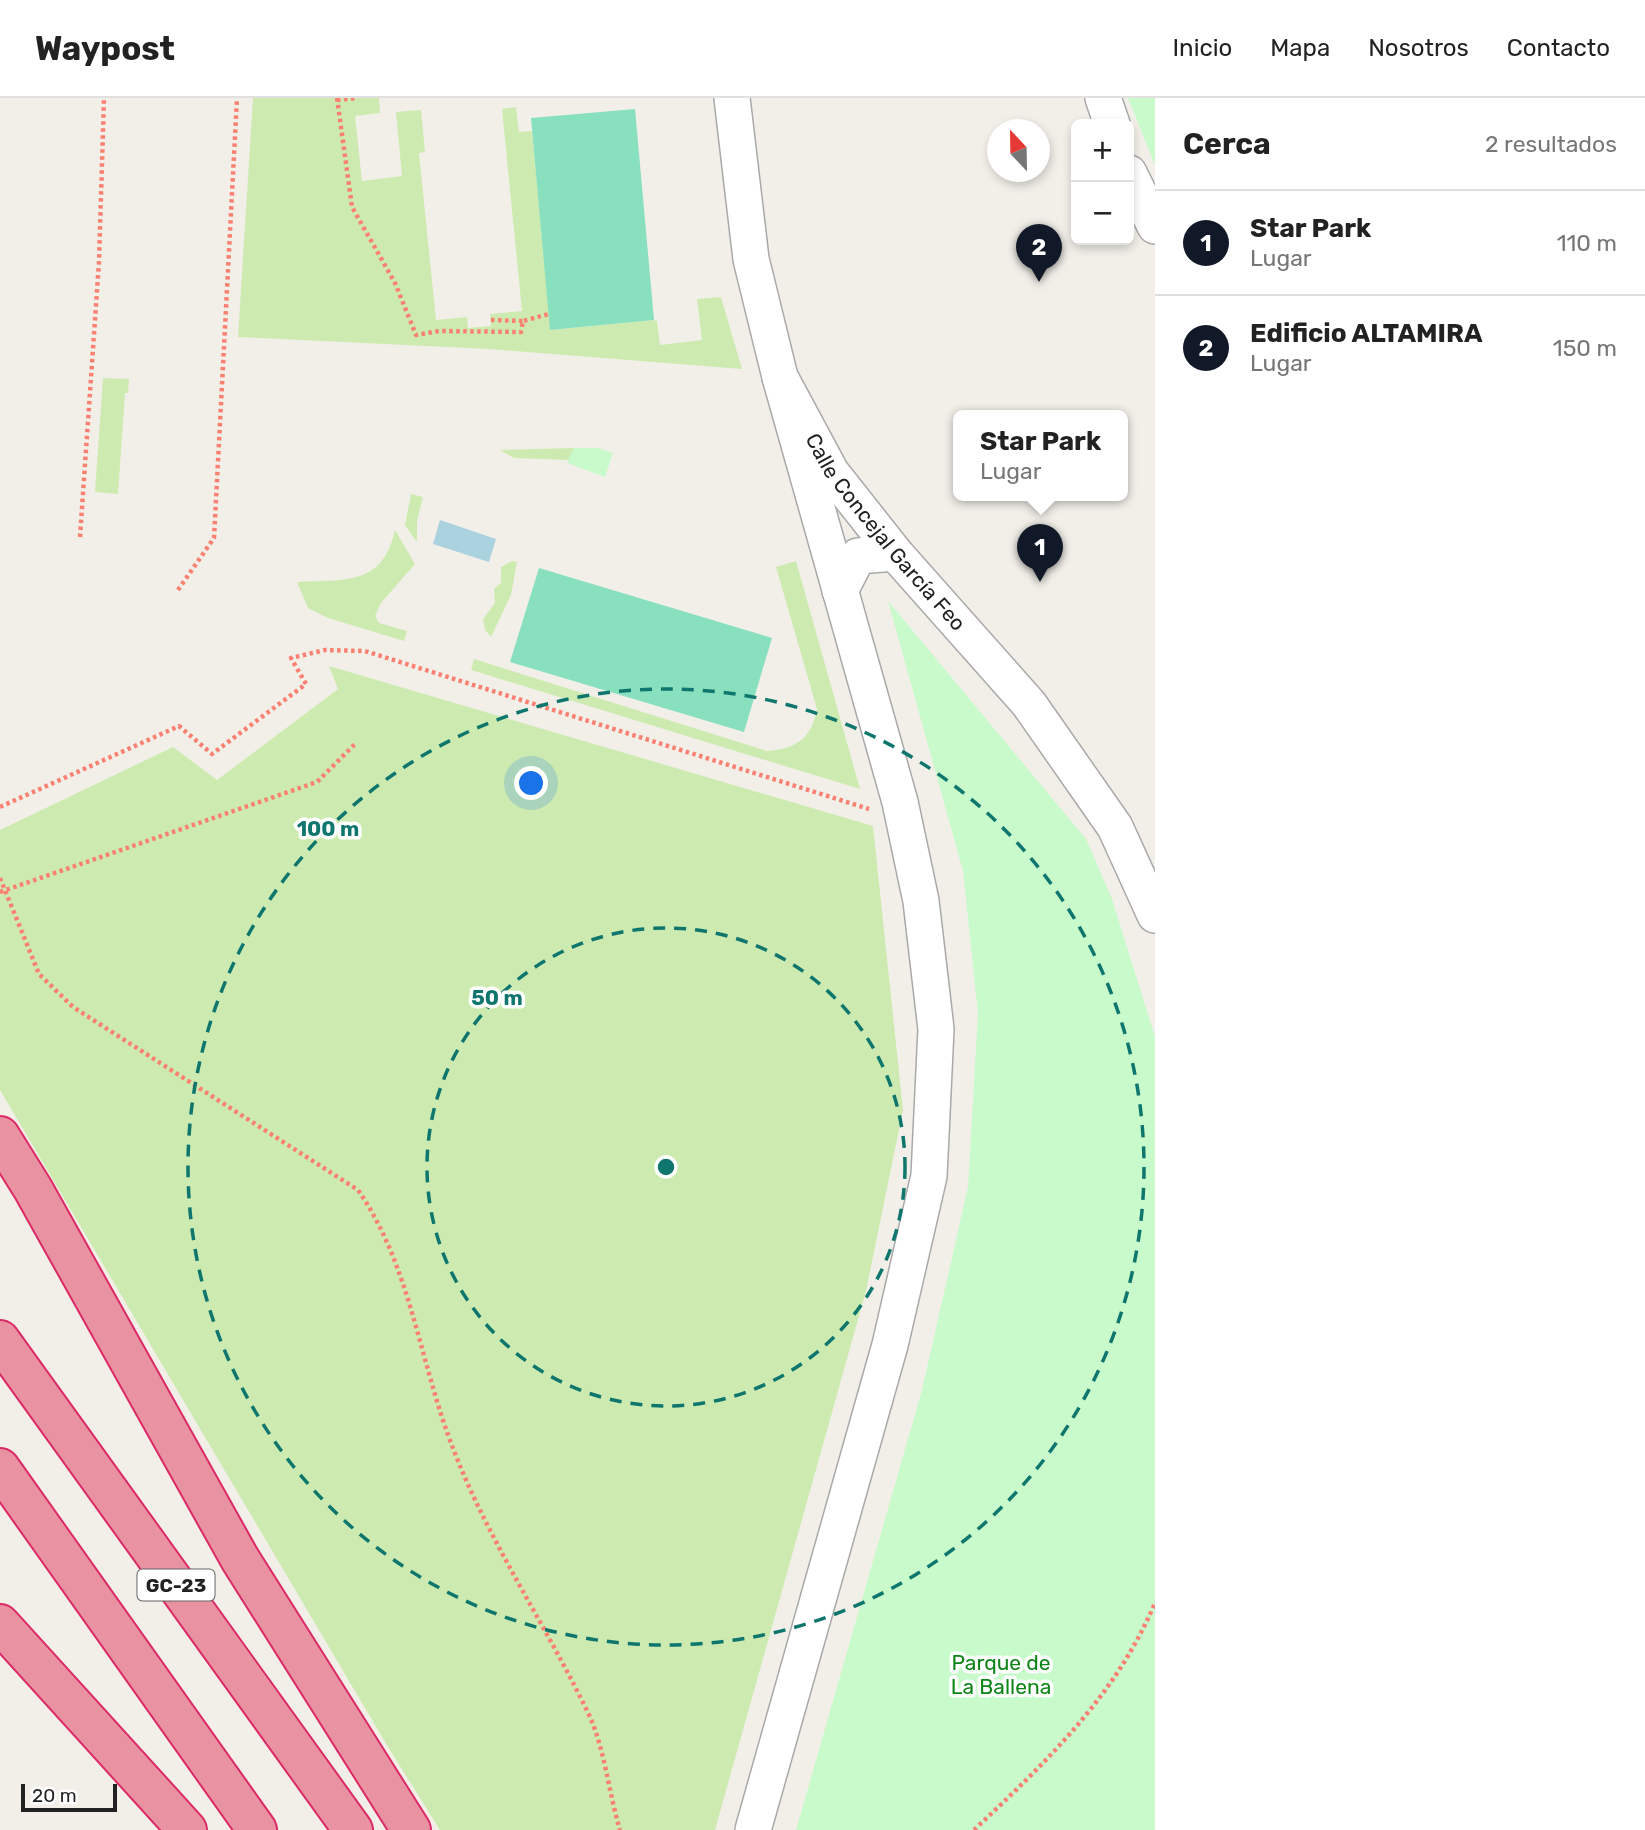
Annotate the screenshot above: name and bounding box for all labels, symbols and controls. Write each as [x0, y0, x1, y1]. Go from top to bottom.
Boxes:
text: Waypost [35, 29, 175, 68]
text: Inicio [1173, 34, 1232, 62]
text: Mapa [1270, 34, 1330, 62]
text: Nosotros [1368, 34, 1469, 62]
text: Contacto [1507, 34, 1610, 62]
north arrow [987, 119, 1050, 182]
map controls [1071, 119, 1134, 245]
button: + [1071, 119, 1134, 182]
text: Cerca [1183, 126, 1271, 162]
text: 2 resultados [1485, 130, 1617, 158]
button: − [1071, 182, 1134, 245]
text: Star Park [1250, 213, 1371, 244]
pin: 2 [1016, 224, 1062, 282]
text: 1 [1200, 229, 1212, 257]
text: 110 m [1557, 229, 1617, 257]
text: Lugar [1250, 244, 1312, 272]
text: Edificio ALTAMIRA [1250, 318, 1483, 349]
text: 2 [1199, 334, 1213, 362]
text: 150 m [1553, 334, 1617, 362]
text: Lugar [1250, 349, 1312, 377]
popup [953, 410, 1128, 501]
text: Star Park [980, 426, 1101, 457]
street label: Calle Concejal García Feo [801, 429, 971, 636]
text: Lugar [980, 457, 1042, 485]
pin: 1 [1017, 524, 1063, 582]
your location [514, 766, 548, 800]
text: 100 m [297, 816, 359, 841]
text: 50 m [471, 985, 523, 1010]
centre of rings [654, 1155, 678, 1179]
road number: GC-23 [138, 1569, 214, 1600]
park label: Parque de La Ballena [951, 1650, 1051, 1699]
scale bar [21, 1781, 117, 1813]
text: 20 m [32, 1784, 77, 1807]

